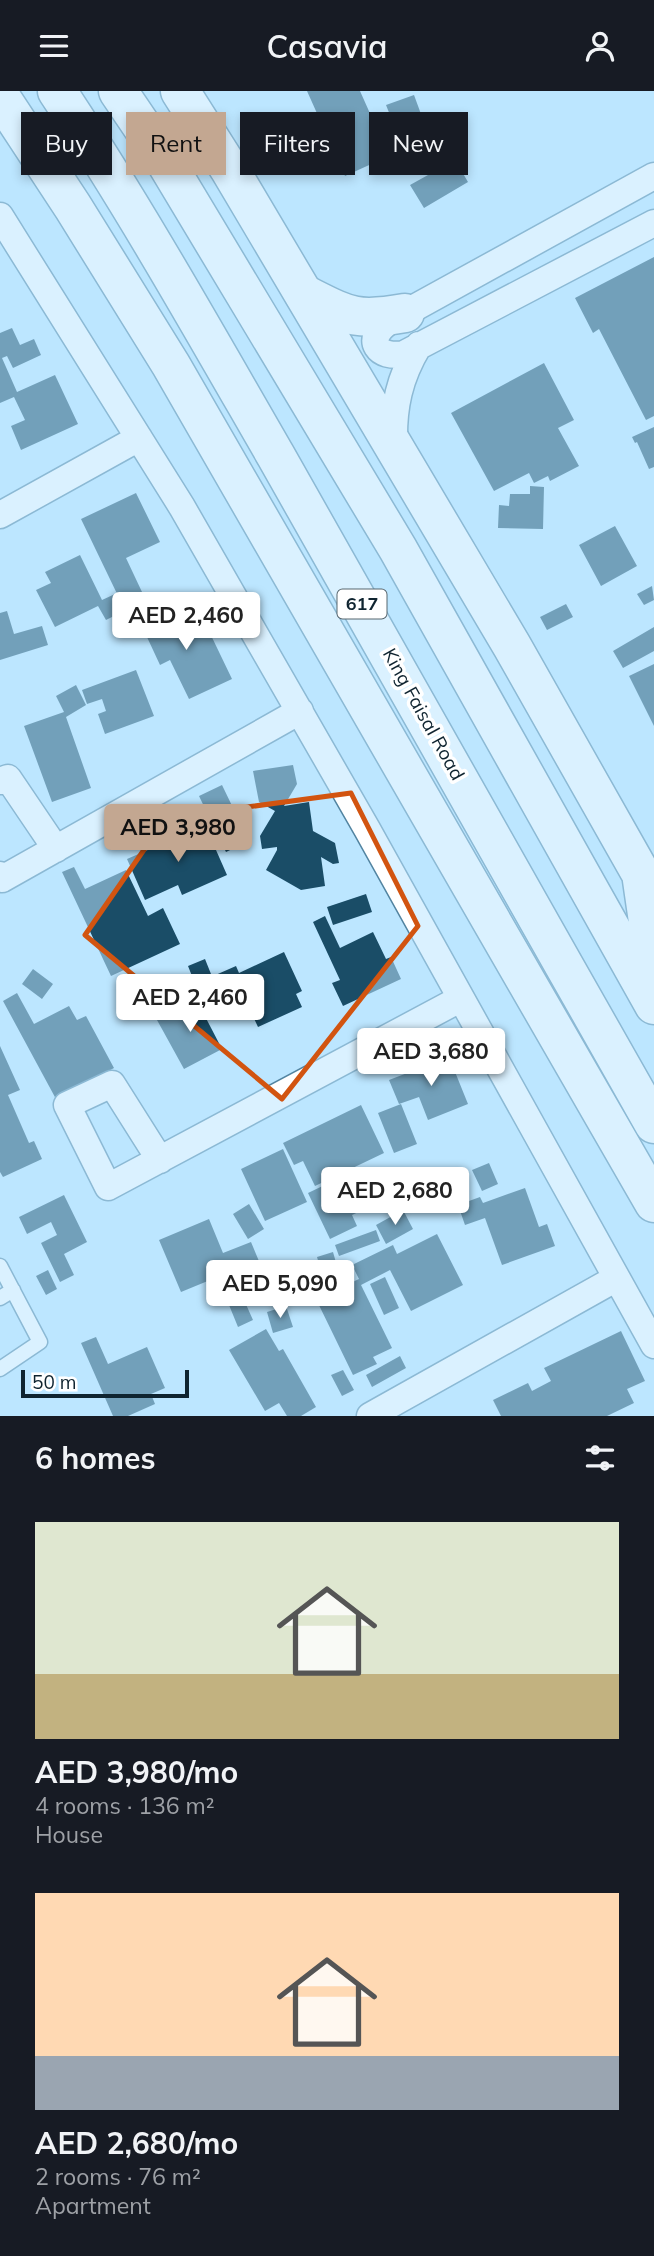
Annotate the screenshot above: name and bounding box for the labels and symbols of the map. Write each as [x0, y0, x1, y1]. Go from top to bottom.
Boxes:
road number: 617 [338, 590, 386, 619]
pin: AED 2,460 [106, 593, 266, 652]
street label: King Faisal Road [378, 644, 470, 784]
pin: AED 3,980 [98, 805, 258, 864]
pin: AED 2,460 [110, 975, 270, 1034]
pin: AED 3,680 [351, 1028, 511, 1088]
pin: AED 2,680 [315, 1167, 475, 1227]
pin: AED 5,090 [200, 1261, 360, 1320]
scale bar [21, 1367, 189, 1399]

